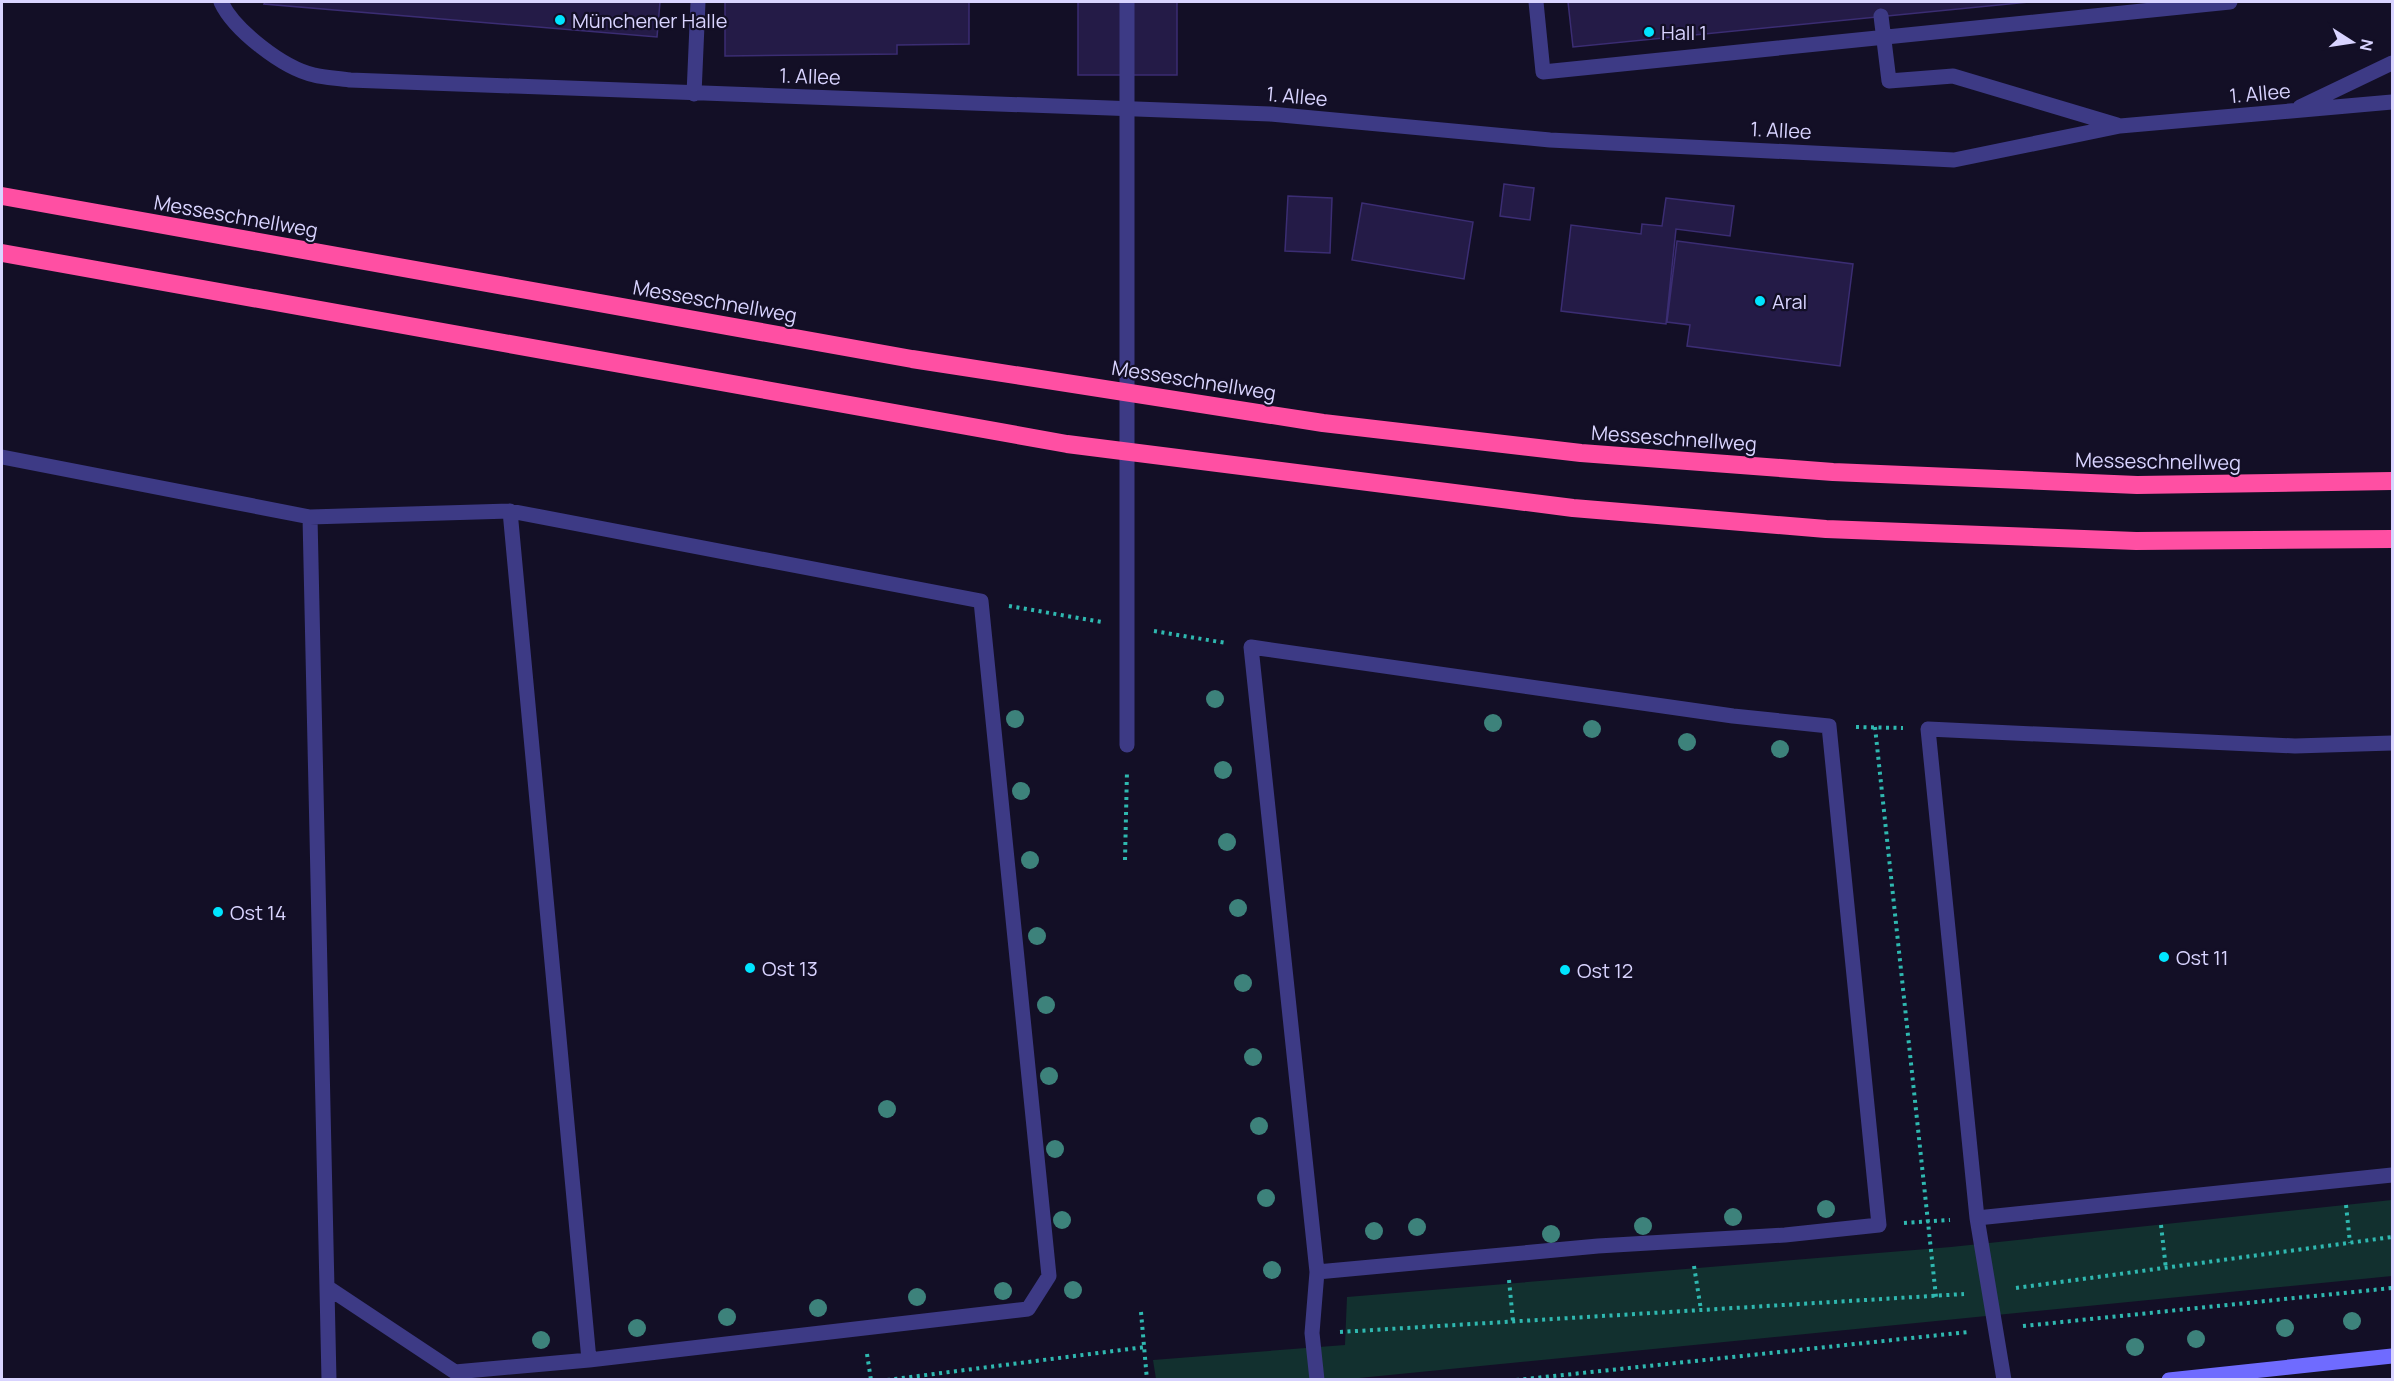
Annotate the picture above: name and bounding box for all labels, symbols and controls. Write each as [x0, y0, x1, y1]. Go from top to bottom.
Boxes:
place label: Münchener Halle [572, 7, 727, 34]
north arrow [2322, 12, 2382, 72]
marker: Münchener Halle [553, 13, 567, 27]
place label: Hall 1 [1661, 19, 1707, 46]
marker: Hall 1 [1642, 25, 1656, 39]
text: N [2355, 37, 2379, 53]
street label: 1. Allee [779, 61, 841, 91]
street label: 1. Allee [2228, 77, 2292, 109]
street label: 1. Allee [1265, 80, 1329, 112]
street label: 1. Allee [1750, 115, 1812, 145]
street label: Messeschnellweg [152, 188, 320, 244]
street label: Messeschnellweg [631, 273, 799, 329]
place label: Aral [1772, 288, 1807, 315]
marker: Aral [1753, 294, 1767, 308]
street label: Messeschnellweg [1110, 354, 1278, 406]
street label: Messeschnellweg [1590, 419, 1758, 457]
street label: Messeschnellweg [2075, 446, 2241, 476]
place label: Ost 14 [230, 899, 287, 926]
marker: Ost 14 [211, 905, 225, 919]
place label: Ost 11 [2176, 944, 2229, 971]
marker: Ost 11 [2157, 950, 2171, 964]
place label: Ost 13 [762, 955, 818, 982]
place label: Ost 12 [1577, 957, 1633, 984]
marker: Ost 13 [743, 961, 757, 975]
marker: Ost 12 [1558, 963, 1572, 977]

